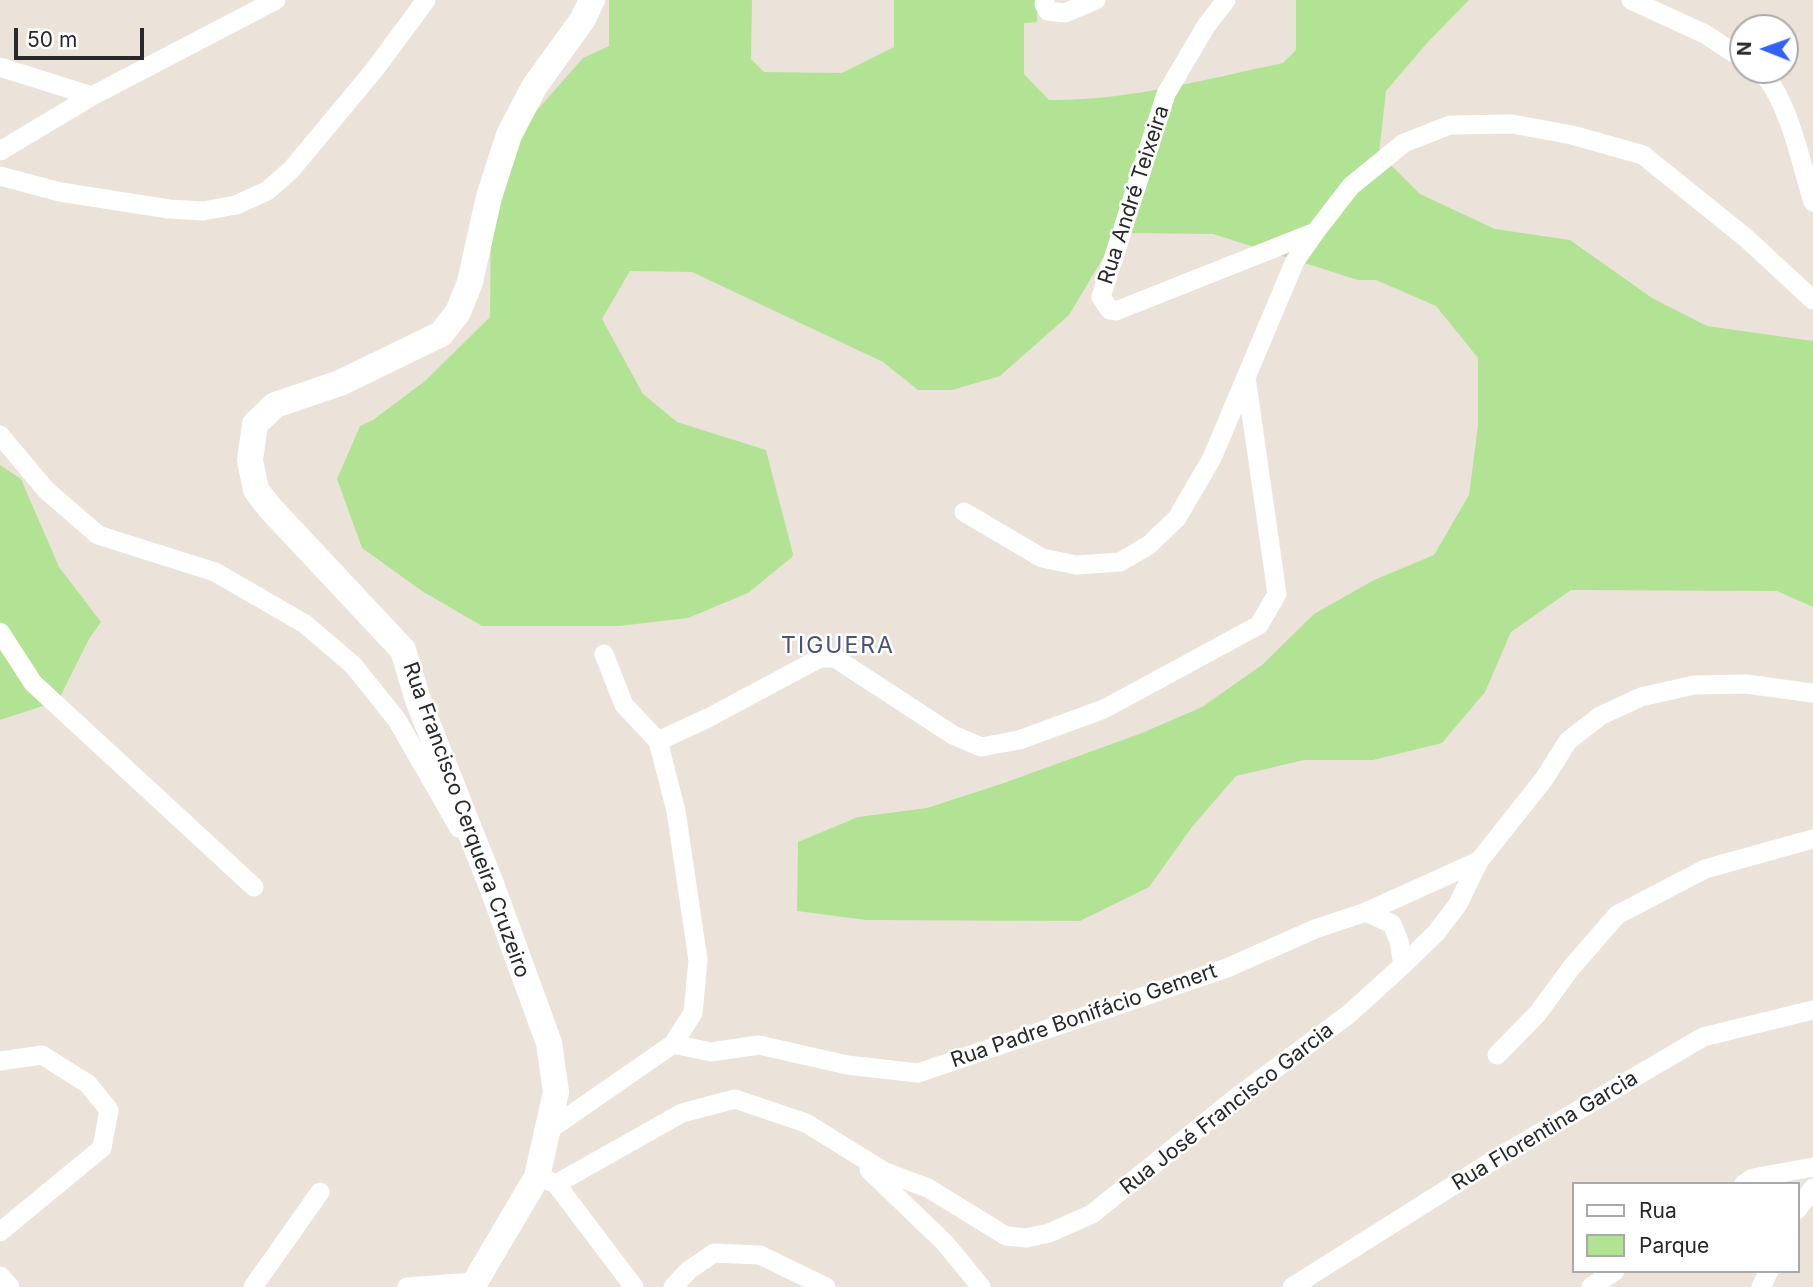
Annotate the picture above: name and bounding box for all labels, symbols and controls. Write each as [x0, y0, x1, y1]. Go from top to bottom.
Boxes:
scale bar [18, 14, 147, 58]
north arrow [1729, 14, 1799, 84]
text: 50 m [27, 27, 77, 52]
text: N [1733, 41, 1756, 56]
street label: Rua André Teixeira [1093, 102, 1175, 288]
district label: TIGUERA [782, 632, 894, 660]
street label: Rua Francisco Cerqueira Cruzeiro [397, 659, 535, 981]
street label: Rua Padre Bonifácio Gemert [948, 959, 1220, 1073]
street label: Rua José Francisco Garcia [1115, 1018, 1339, 1200]
street label: Rua Florentina Garcia [1448, 1066, 1642, 1196]
legend [1572, 1182, 1799, 1273]
text: Rua [1639, 1198, 1677, 1223]
text: Parque [1639, 1233, 1709, 1258]

